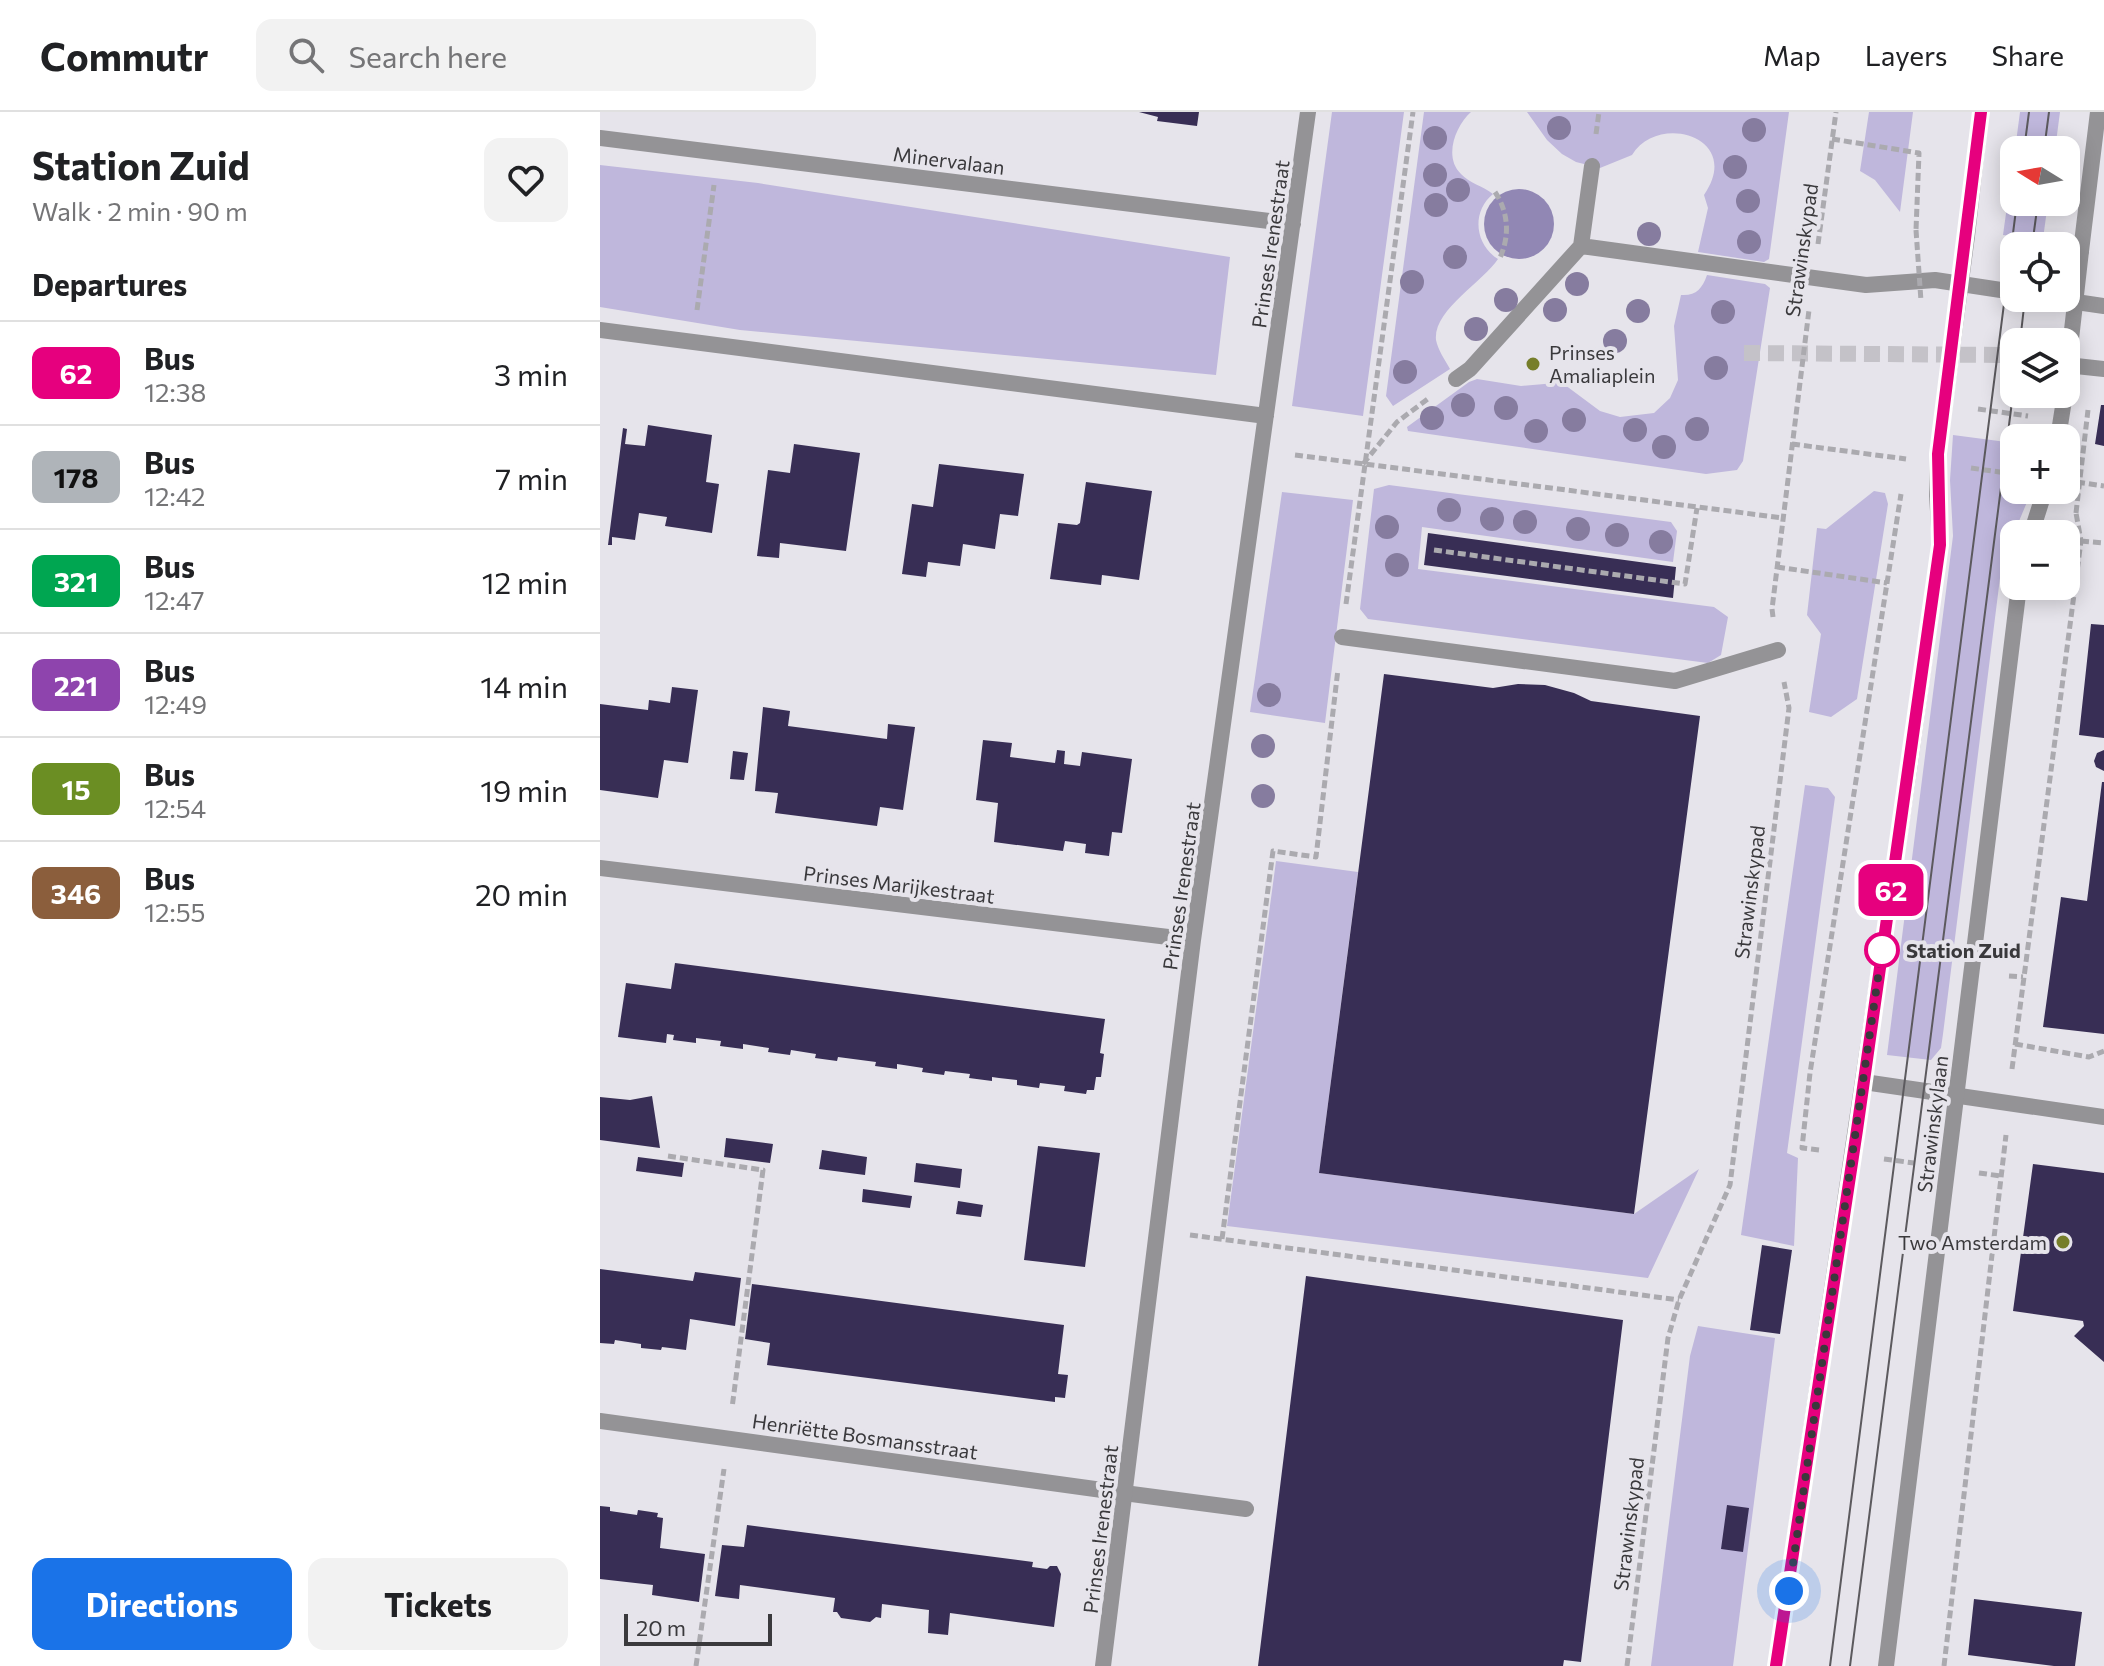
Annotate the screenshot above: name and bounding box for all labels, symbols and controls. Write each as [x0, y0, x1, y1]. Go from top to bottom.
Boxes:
search box [256, 19, 816, 91]
text: Commutr [40, 32, 208, 79]
icon: search [284, 33, 328, 77]
text: Search here [348, 37, 507, 74]
text: Map [1763, 38, 1821, 72]
text: Layers [1865, 38, 1947, 72]
text: Share [1991, 38, 2064, 72]
north arrow [2000, 136, 2080, 216]
map controls [2000, 136, 2080, 600]
button: heart [484, 138, 568, 222]
text: Station Zuid [32, 141, 250, 188]
street label: Minervalaan [892, 141, 1006, 179]
street label: Prinses Irenestraat [1246, 158, 1294, 330]
street label: Strawinskypad [1780, 182, 1822, 318]
text: Walk · 2 min · 90 m [32, 195, 248, 226]
button: locate [2000, 232, 2080, 312]
text: Departures [32, 265, 187, 302]
button: layers [2000, 328, 2080, 408]
text: Bus [144, 339, 195, 376]
place label: Prinses Amaliaplein [1549, 340, 1655, 387]
text: 3 min [494, 355, 568, 392]
marker: Prinses Amaliaplein [1524, 355, 1542, 373]
text: 62 [59, 356, 93, 390]
text: 12:38 [144, 376, 206, 407]
button: + [2000, 424, 2080, 504]
text: Bus [144, 443, 195, 480]
text: 7 min [495, 459, 568, 496]
text: 178 [53, 460, 99, 494]
text: 12:42 [144, 480, 205, 511]
button: − [2000, 520, 2080, 600]
text: Bus [144, 547, 195, 584]
text: 12 min [482, 563, 568, 600]
text: 321 [54, 564, 98, 598]
text: 12:47 [144, 584, 204, 615]
text: Bus [144, 651, 195, 688]
text: 14 min [480, 667, 568, 704]
text: 221 [54, 668, 98, 702]
text: 12:49 [144, 688, 207, 719]
text: Bus [144, 755, 195, 792]
text: 19 min [480, 771, 568, 808]
text: 15 [62, 772, 91, 806]
text: 12:54 [144, 792, 206, 823]
street label: Prinses Irenestraat [1157, 800, 1205, 972]
street label: Strawinskypad [1729, 824, 1769, 960]
text: Bus [144, 859, 195, 896]
street label: Prinses Marijkestraat [802, 860, 996, 908]
line badge: 62 [1855, 864, 1927, 916]
text: 62 [1874, 873, 1908, 907]
text: 20 min [475, 875, 568, 912]
text: 346 [51, 876, 101, 910]
text: 12:55 [144, 896, 206, 927]
marker: Station Zuid [1865, 933, 1899, 967]
place label: Station Zuid [1906, 938, 2021, 962]
street label: Strawinskylaan [1912, 1054, 1952, 1194]
place label: Two Amsterdam [1898, 1230, 2047, 1254]
marker: Two Amsterdam [2054, 1233, 2072, 1251]
street label: Henriëtte Bosmansstraat [751, 1408, 979, 1464]
street label: Prinses Irenestraat [1078, 1443, 1122, 1615]
street label: Strawinskypad [1608, 1456, 1648, 1592]
button: Directions [32, 1558, 292, 1650]
button: Tickets [308, 1558, 568, 1650]
your location [1769, 1571, 1809, 1611]
scale bar [624, 1610, 772, 1646]
text: 20 m [636, 1614, 686, 1641]

